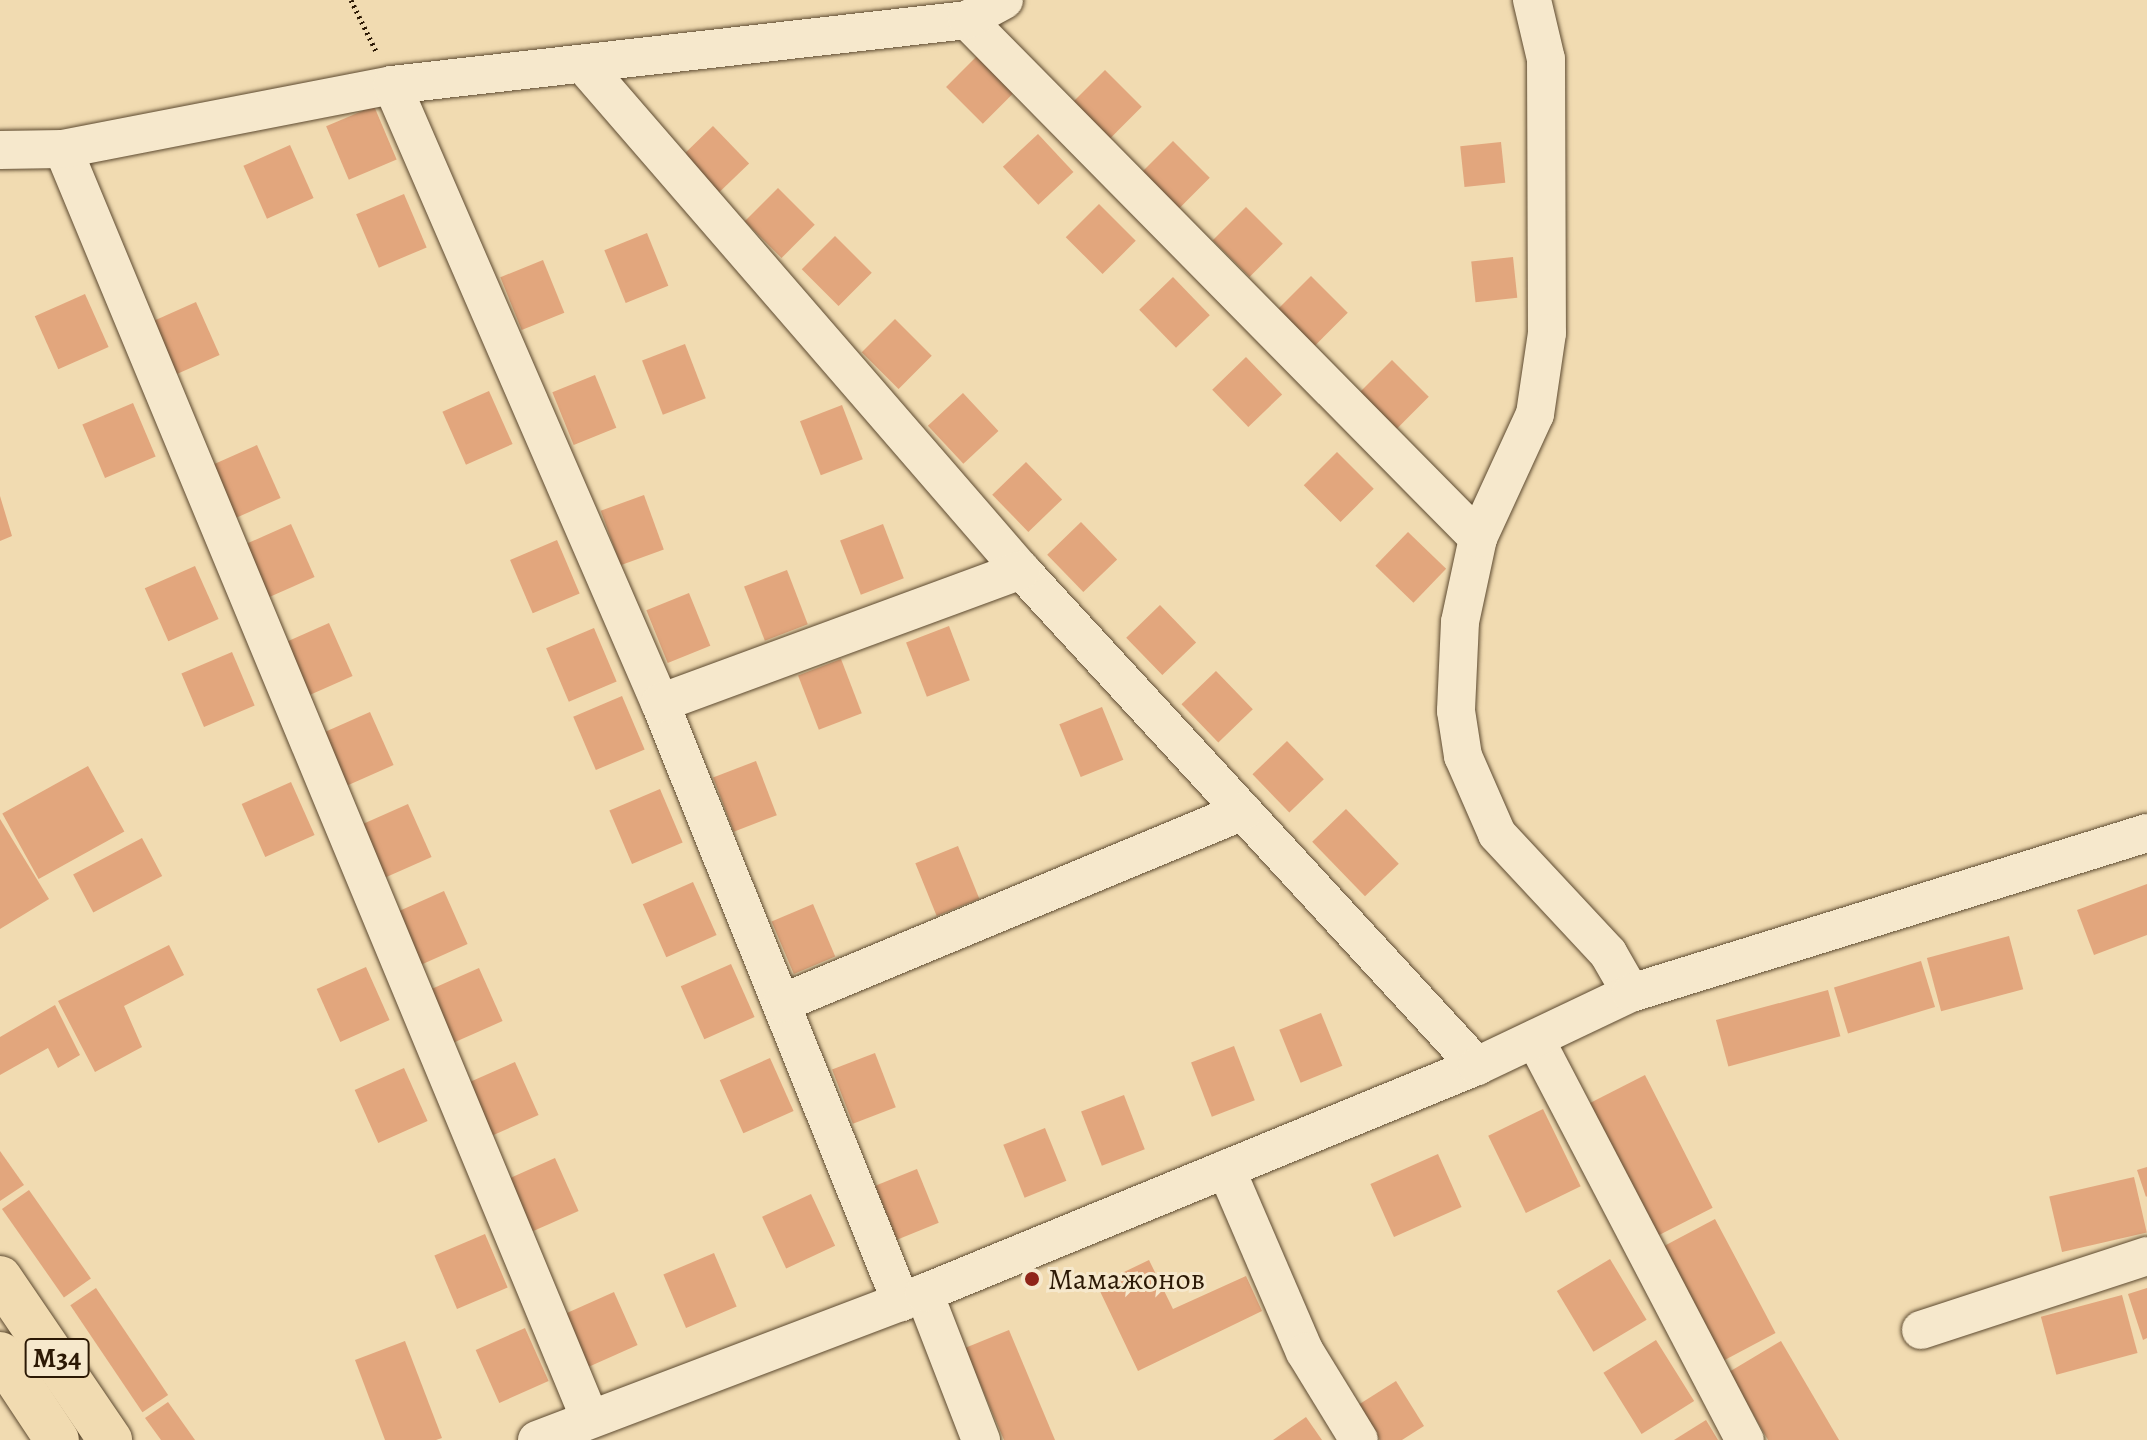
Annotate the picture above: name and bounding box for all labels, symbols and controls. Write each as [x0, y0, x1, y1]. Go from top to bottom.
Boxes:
place label: Мамажонов [1048, 1261, 1205, 1297]
marker: Мамажонов [1023, 1270, 1041, 1288]
road number: M34 [23, 1334, 91, 1382]

